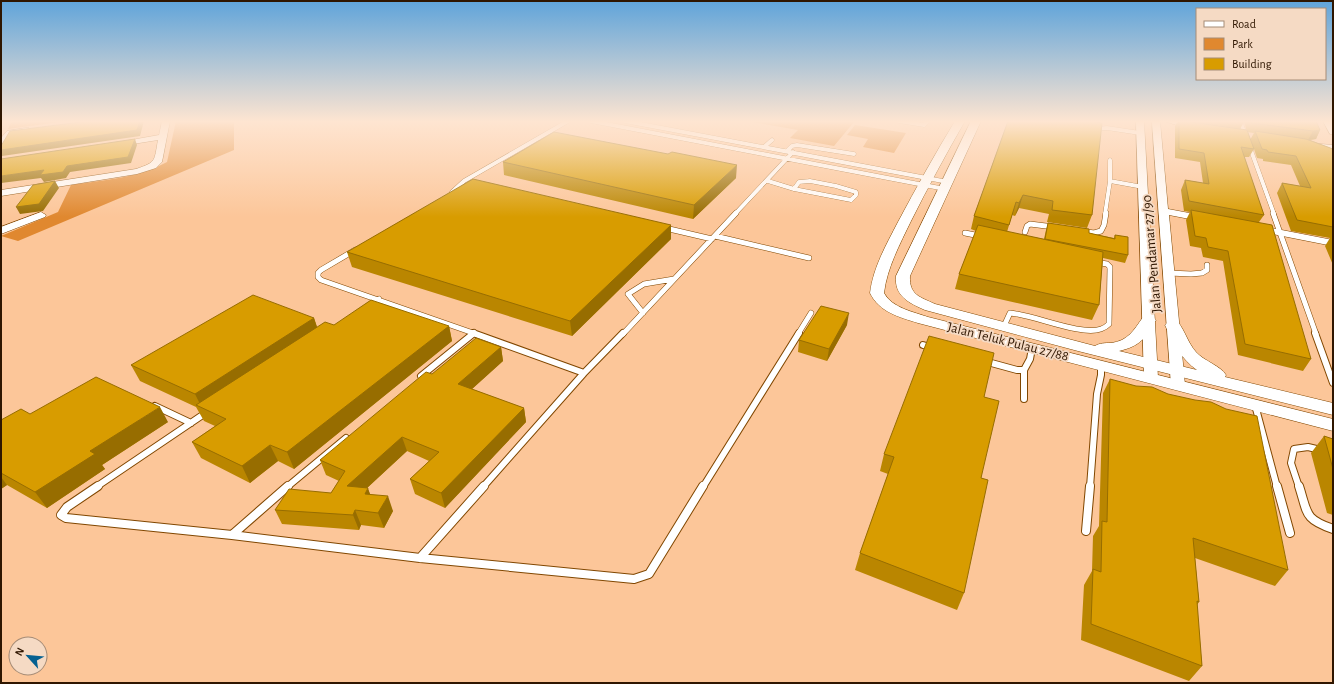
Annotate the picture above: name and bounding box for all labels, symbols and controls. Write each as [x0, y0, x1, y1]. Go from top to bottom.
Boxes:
legend [1196, 8, 1326, 80]
text: Road [1232, 18, 1256, 30]
text: Park [1232, 38, 1253, 50]
text: Building [1232, 58, 1272, 70]
street label: Jalan Pendamar 27/90 [1140, 194, 1164, 314]
street label: Jalan Teluk Pulau 27/88 [946, 320, 1070, 364]
north arrow [8, 636, 48, 676]
text: N [13, 646, 26, 658]

